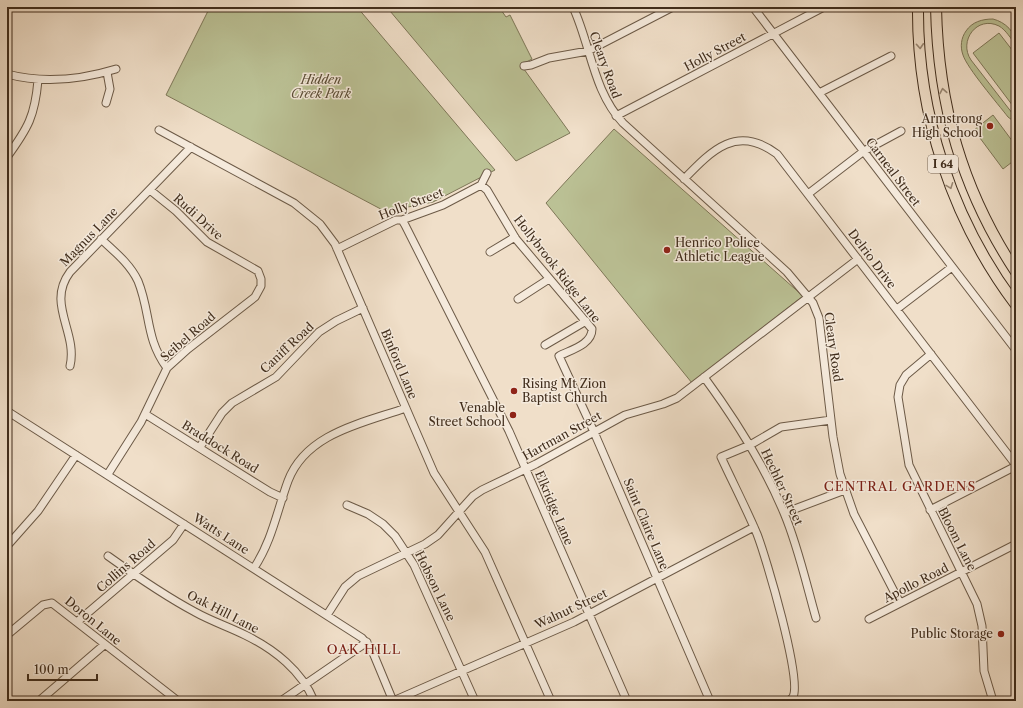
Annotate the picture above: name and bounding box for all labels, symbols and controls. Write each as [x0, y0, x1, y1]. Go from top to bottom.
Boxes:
street label: Cleary Road [586, 29, 625, 101]
street label: Holly Street [681, 29, 749, 74]
one-way arrow [915, 43, 924, 49]
park label: Hidden Creek Park [291, 72, 352, 101]
one-way arrow [939, 88, 947, 94]
place label: Armstrong High School [912, 111, 983, 140]
marker: Armstrong High School [985, 121, 995, 131]
street label: Carneal Street [863, 134, 925, 210]
road number: I 64 [928, 155, 958, 173]
one-way arrow [946, 183, 954, 190]
street label: Holly Street [376, 184, 446, 223]
street label: Rudi Drive [170, 190, 226, 243]
street label: Magnus Lane [57, 204, 121, 269]
street label: Hollybrook Ridge Lane [511, 212, 604, 326]
street label: Delrio Drive [845, 226, 900, 292]
place label: Henrico Police Athletic League [674, 235, 765, 264]
marker: Henrico Police Athletic League [662, 245, 672, 255]
street label: Seibel Road [157, 308, 219, 365]
street label: Cleary Road [821, 311, 846, 383]
street label: Caniff Road [257, 319, 317, 376]
street label: Binford Lane [378, 326, 421, 401]
place label: Rising Mt Zion Baptist Church [522, 376, 608, 405]
marker: Rising Mt Zion Baptist Church [509, 386, 519, 396]
place label: Venable Street School [429, 400, 505, 429]
street label: Hartman Street [520, 407, 605, 463]
marker: Venable Street School [508, 410, 518, 420]
street label: Braddock Road [179, 417, 262, 476]
street label: Hechler Street [758, 446, 807, 528]
street label: Elkridge Lane [532, 468, 577, 548]
street label: Saint Claire Lane [620, 476, 673, 572]
district label: CENTRAL GARDENS [824, 478, 976, 494]
street label: Bloom Lane [935, 504, 980, 573]
street label: Watts Lane [190, 509, 252, 557]
street label: Collins Road [93, 536, 159, 595]
street label: Hobson Lane [412, 548, 459, 624]
street label: Apollo Road [880, 559, 951, 606]
street label: Walnut Street [531, 585, 610, 632]
street label: Oak Hill Lane [185, 587, 262, 636]
street label: Doron Lane [62, 593, 125, 648]
place label: Public Storage [911, 626, 993, 641]
marker: Public Storage [996, 629, 1006, 639]
district label: OAK HILL [327, 641, 401, 657]
scale bar [28, 656, 97, 682]
text: 100 m [34, 662, 69, 677]

